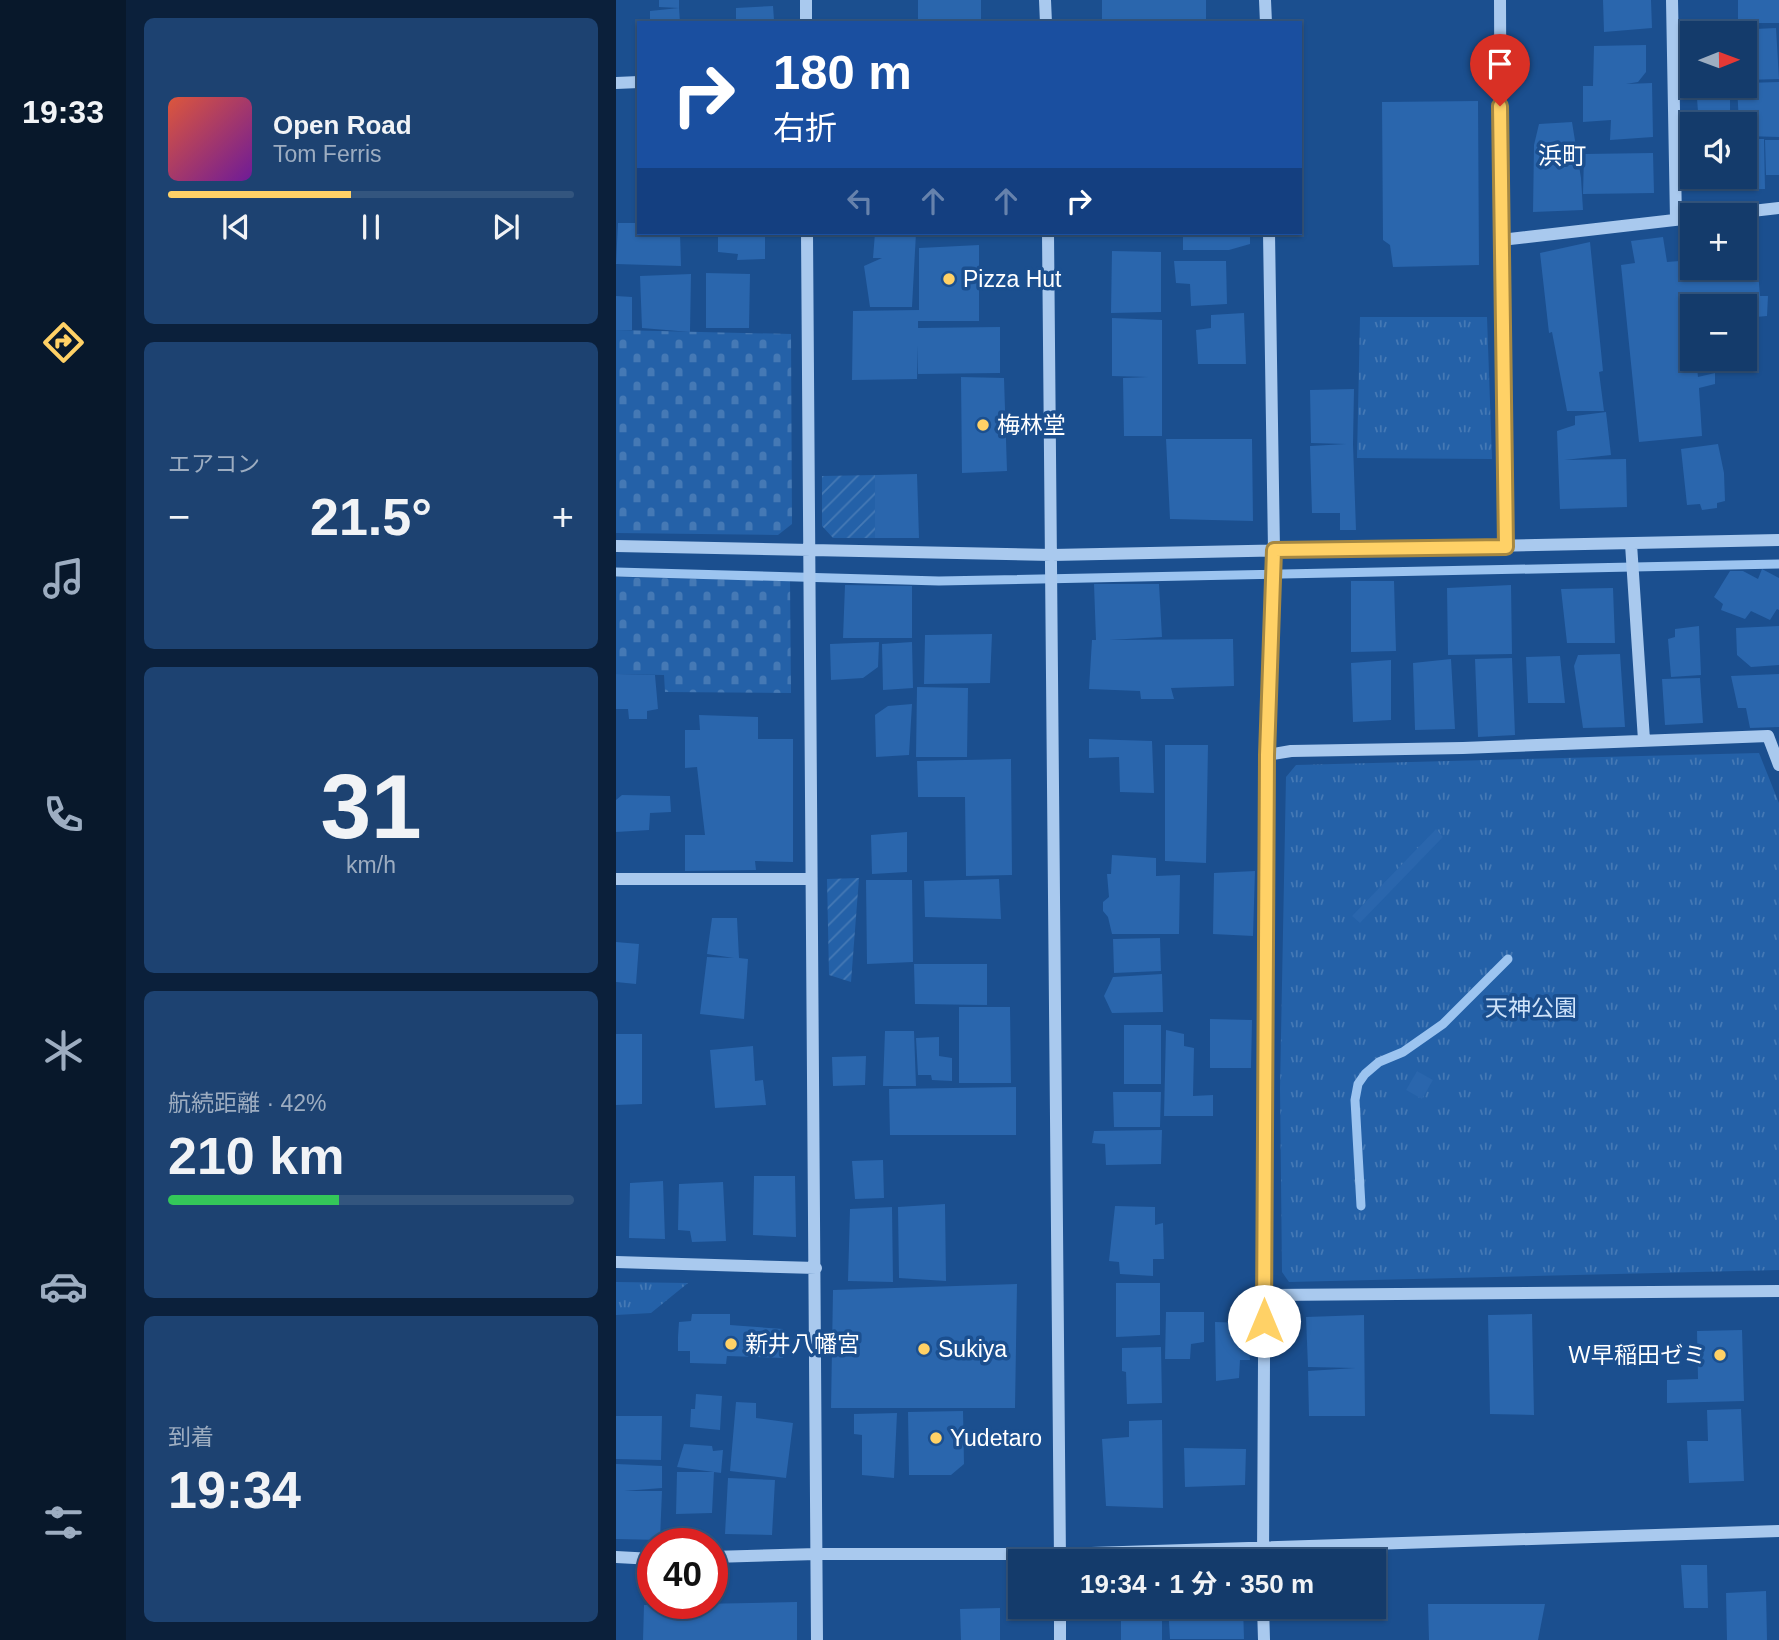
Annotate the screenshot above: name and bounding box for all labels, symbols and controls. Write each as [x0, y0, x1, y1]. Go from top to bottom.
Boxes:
north arrow [1680, 21, 1757, 98]
map controls [1680, 21, 1757, 371]
pin [1470, 34, 1530, 106]
text: 180 m [773, 45, 912, 99]
icon: arrive [1481, 45, 1519, 83]
icon: right [658, 49, 749, 140]
text: 19:33 [22, 94, 104, 130]
text: Open Road [273, 110, 412, 140]
text: 右折 [773, 110, 837, 146]
button: sound [1680, 112, 1757, 189]
text: Tom Ferris [273, 141, 382, 167]
district label: 浜町 [1538, 142, 1586, 169]
icon: left [841, 182, 879, 220]
icon: ahead [914, 182, 952, 220]
icon: ahead [987, 182, 1025, 220]
icon: right [1060, 182, 1098, 220]
button: + [1680, 203, 1757, 280]
icon: previous [217, 208, 255, 246]
icon: pause [352, 208, 390, 246]
icon: next [487, 208, 525, 246]
place label: Pizza Hut [963, 266, 1062, 292]
marker: Pizza Hut [941, 271, 957, 287]
button: − [1680, 294, 1757, 371]
icon: directions [39, 318, 88, 367]
place label: 梅林堂 [997, 412, 1066, 438]
marker: 梅林堂 [975, 417, 991, 433]
text: エアコン [168, 451, 260, 477]
text: 21.5° [310, 488, 432, 546]
text: − [168, 496, 190, 538]
text: + [552, 496, 574, 538]
icon: music [39, 554, 88, 603]
text: 31 [320, 756, 422, 857]
icon: phone [39, 790, 88, 839]
text: km/h [346, 852, 396, 878]
park label: 天神公園 [1485, 995, 1577, 1021]
icon: climate [39, 1026, 88, 1075]
text: 航続距離 · 42% [168, 1090, 326, 1116]
text: 210 km [168, 1127, 344, 1185]
icon: car [39, 1262, 88, 1311]
position arrow [1227, 1284, 1301, 1358]
place label: 新井八幡宮 [745, 1331, 860, 1357]
marker: 新井八幡宮 [723, 1336, 739, 1352]
place label: Sukiya [938, 1336, 1007, 1362]
marker: Sukiya [916, 1341, 932, 1357]
place label: Ｗ早稲田ゼミ [1568, 1342, 1706, 1368]
marker: Ｗ早稲田ゼミ [1712, 1347, 1728, 1363]
text: 到着 [168, 1424, 214, 1450]
place label: Yudetaro [950, 1425, 1042, 1451]
marker: Yudetaro [928, 1430, 944, 1446]
text: 19:34 [168, 1461, 301, 1519]
icon: filters [39, 1498, 88, 1547]
speed limit sign: 40 [637, 1528, 728, 1619]
text: 19:34 · 1 分 · 350 m [1080, 1569, 1314, 1599]

